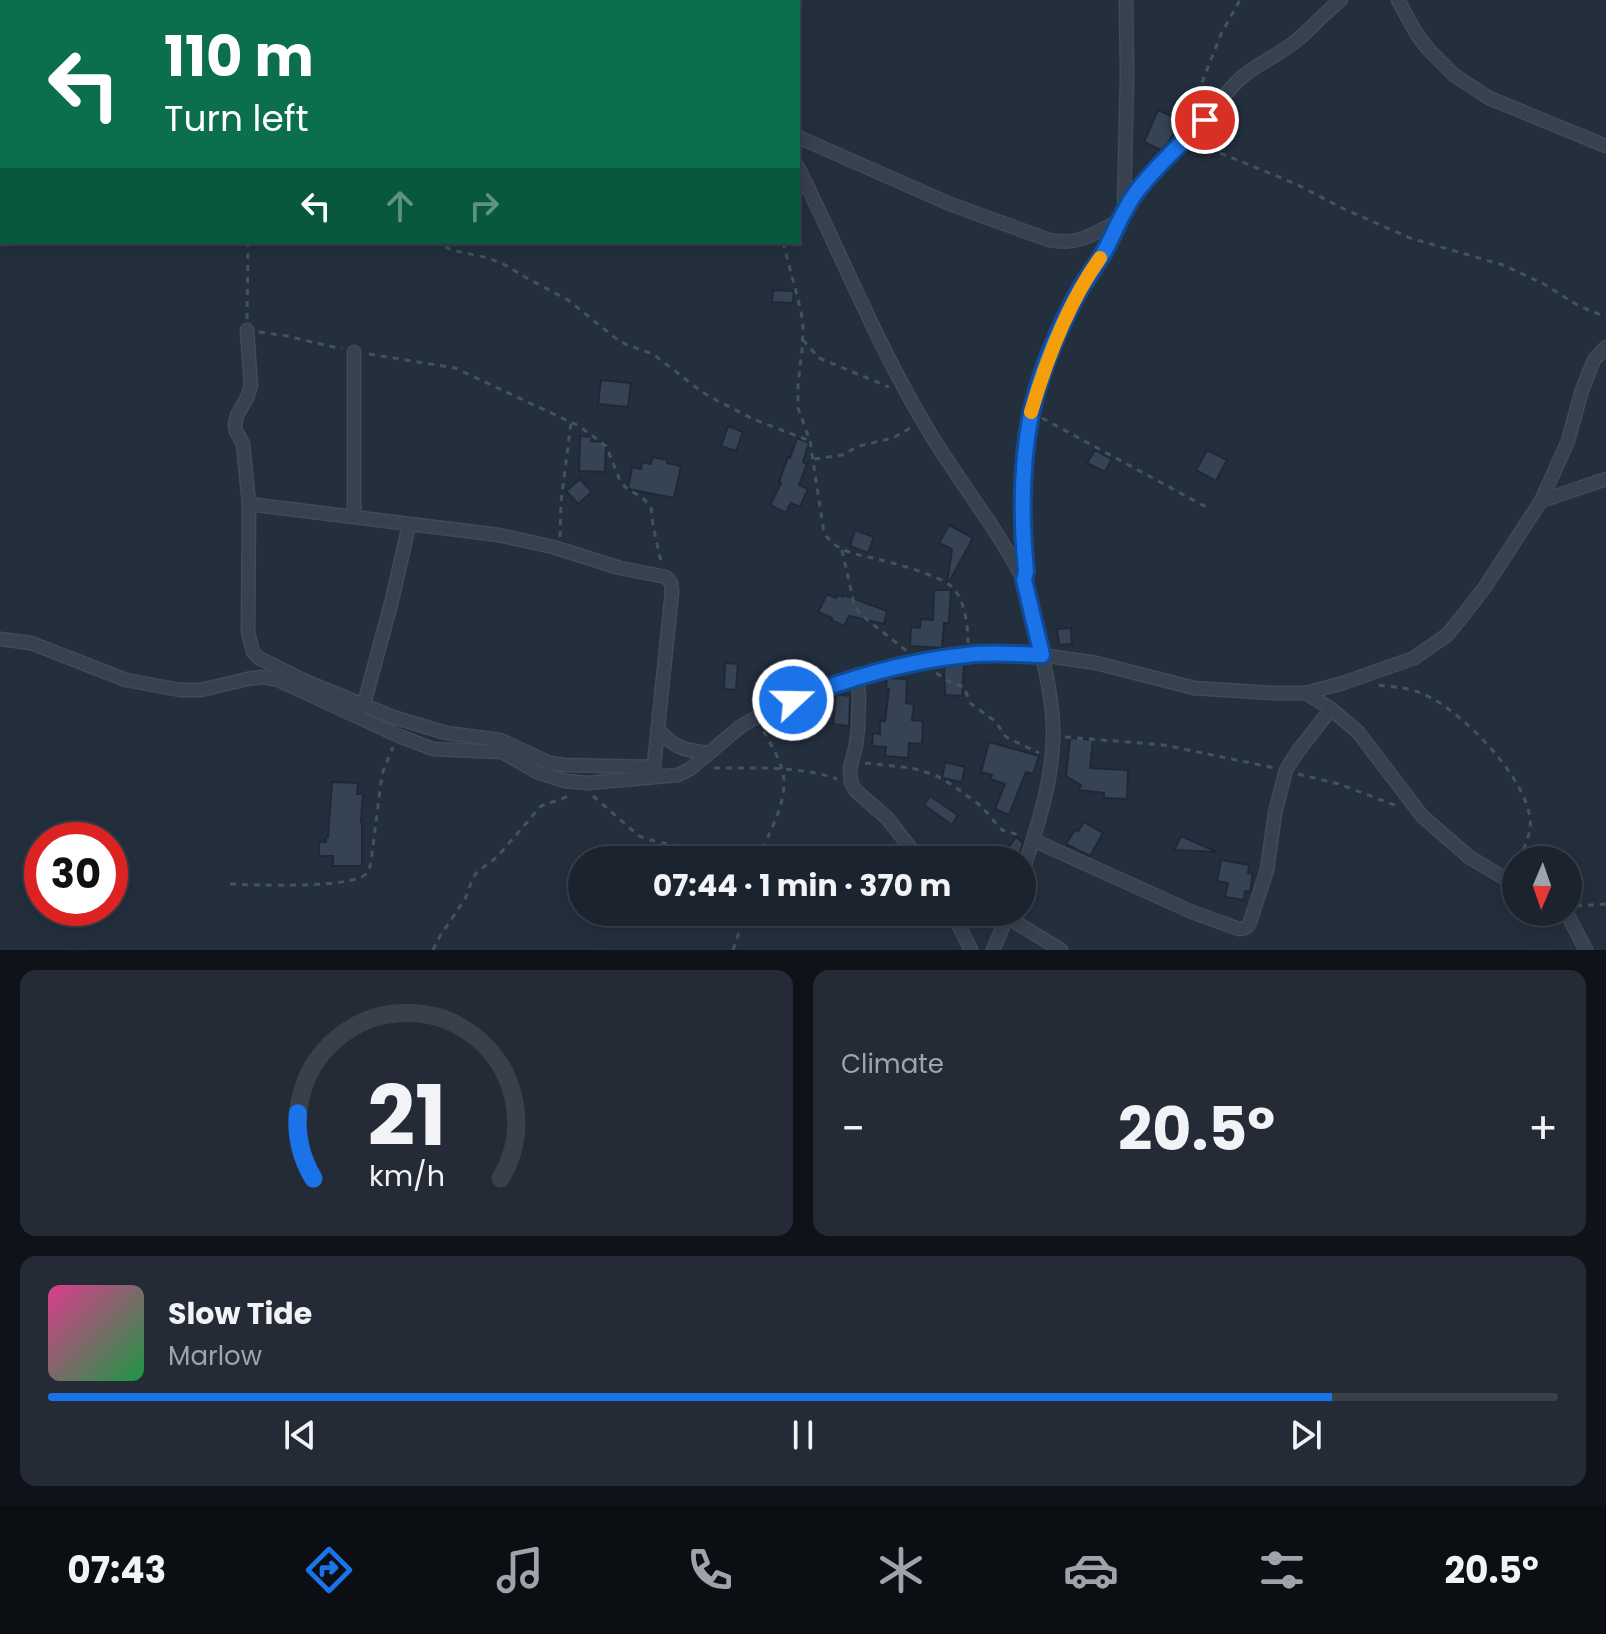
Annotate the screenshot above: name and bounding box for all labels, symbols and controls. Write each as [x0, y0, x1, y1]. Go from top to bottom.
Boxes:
text: 110 m [164, 17, 314, 96]
icon: left [32, 32, 136, 136]
pin [1171, 86, 1239, 154]
text: Turn left [164, 93, 309, 144]
icon: arrive [1183, 98, 1227, 142]
icon: left [294, 184, 338, 228]
icon: ahead [378, 184, 422, 228]
icon: right [462, 184, 506, 228]
position arrow [751, 658, 835, 742]
speed limit sign: 30 [24, 822, 128, 926]
north arrow [1502, 846, 1582, 926]
map controls [1502, 846, 1582, 926]
text: 07:44 · 1 min · 370 m [653, 864, 951, 907]
text: Climate [841, 1046, 944, 1082]
text: 21 [367, 1058, 446, 1174]
text: 20.5° [1118, 1087, 1275, 1171]
text: − [841, 1098, 865, 1159]
text: + [1528, 1098, 1558, 1159]
text: km/h [368, 1156, 445, 1196]
text: Slow Tide [168, 1292, 312, 1335]
text: Marlow [168, 1338, 262, 1374]
icon: previous [278, 1413, 322, 1457]
icon: pause [781, 1413, 825, 1457]
icon: next [1284, 1413, 1328, 1457]
icon: directions [301, 1542, 357, 1598]
icon: music [492, 1542, 548, 1598]
icon: phone [682, 1542, 738, 1598]
icon: climate [873, 1542, 929, 1598]
icon: car [1063, 1542, 1119, 1598]
icon: filters [1254, 1542, 1310, 1598]
text: 07:43 [67, 1545, 166, 1596]
text: 20.5° [1444, 1545, 1539, 1596]

